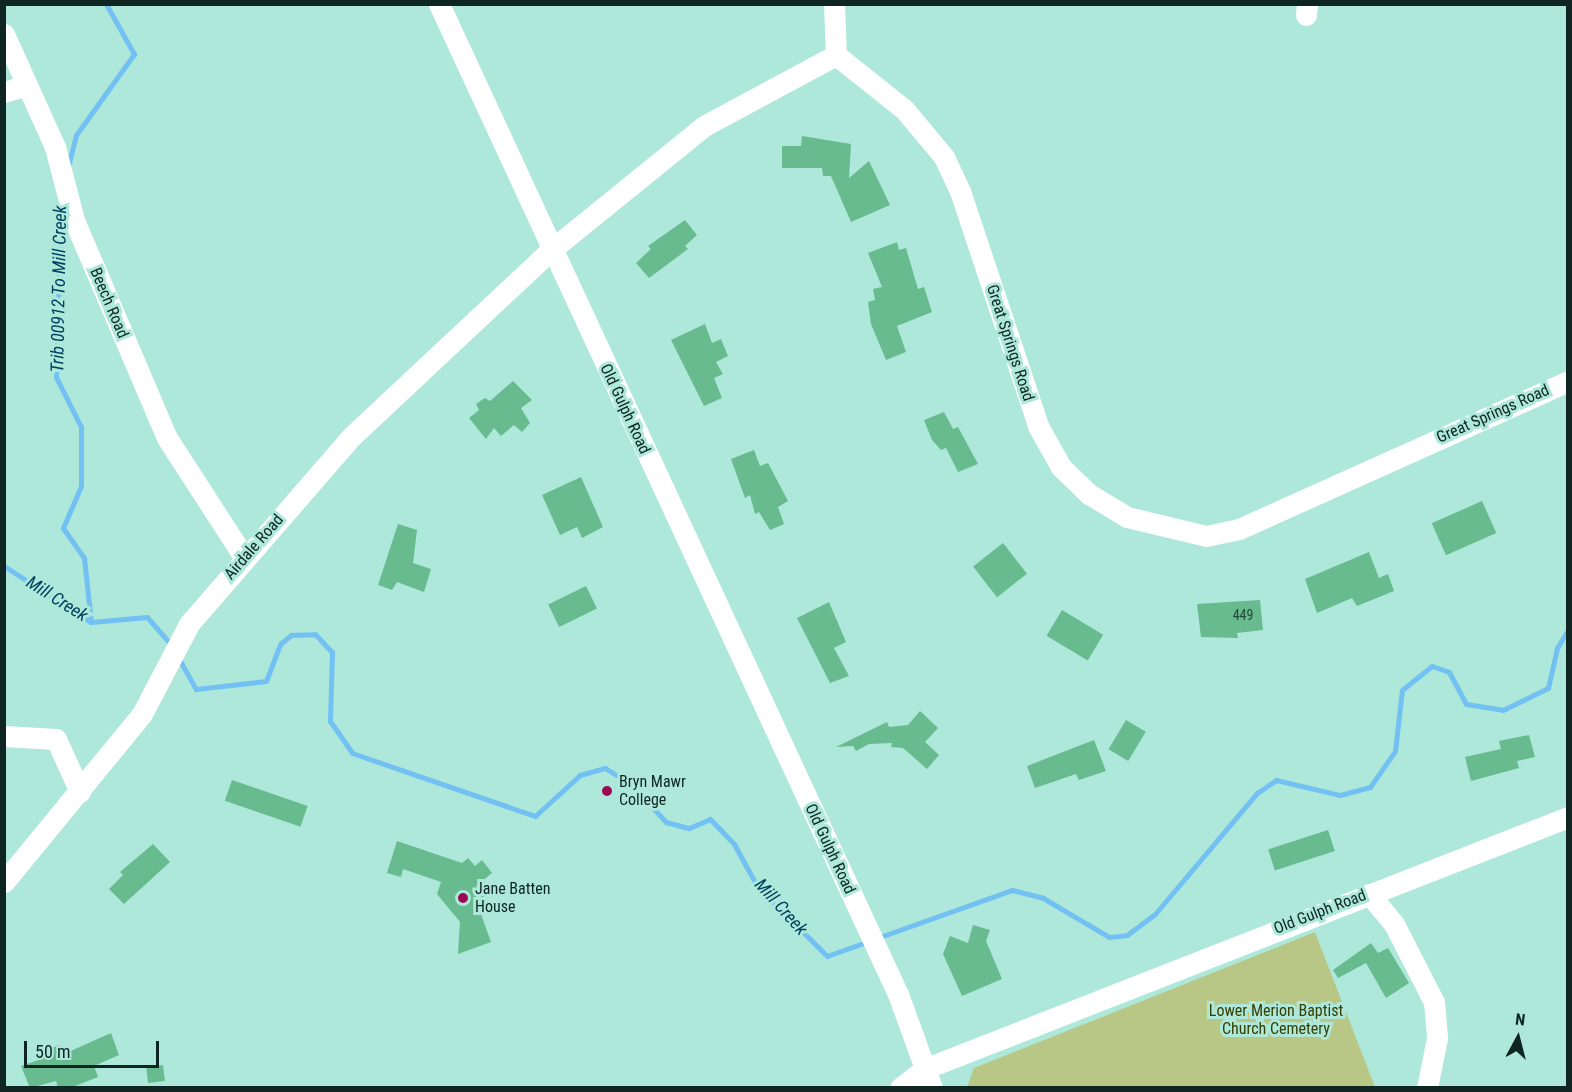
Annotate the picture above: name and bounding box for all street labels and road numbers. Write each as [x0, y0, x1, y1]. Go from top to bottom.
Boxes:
street label: Beech Road [86, 265, 132, 341]
street label: Great Springs Road [982, 282, 1038, 404]
street label: Old Gulph Road [596, 361, 654, 457]
street label: Great Springs Road [1434, 381, 1552, 447]
street label: Airdale Road [220, 510, 288, 584]
street label: Old Gulph Road [801, 801, 859, 897]
street label: Old Gulph Road [1271, 886, 1369, 938]

